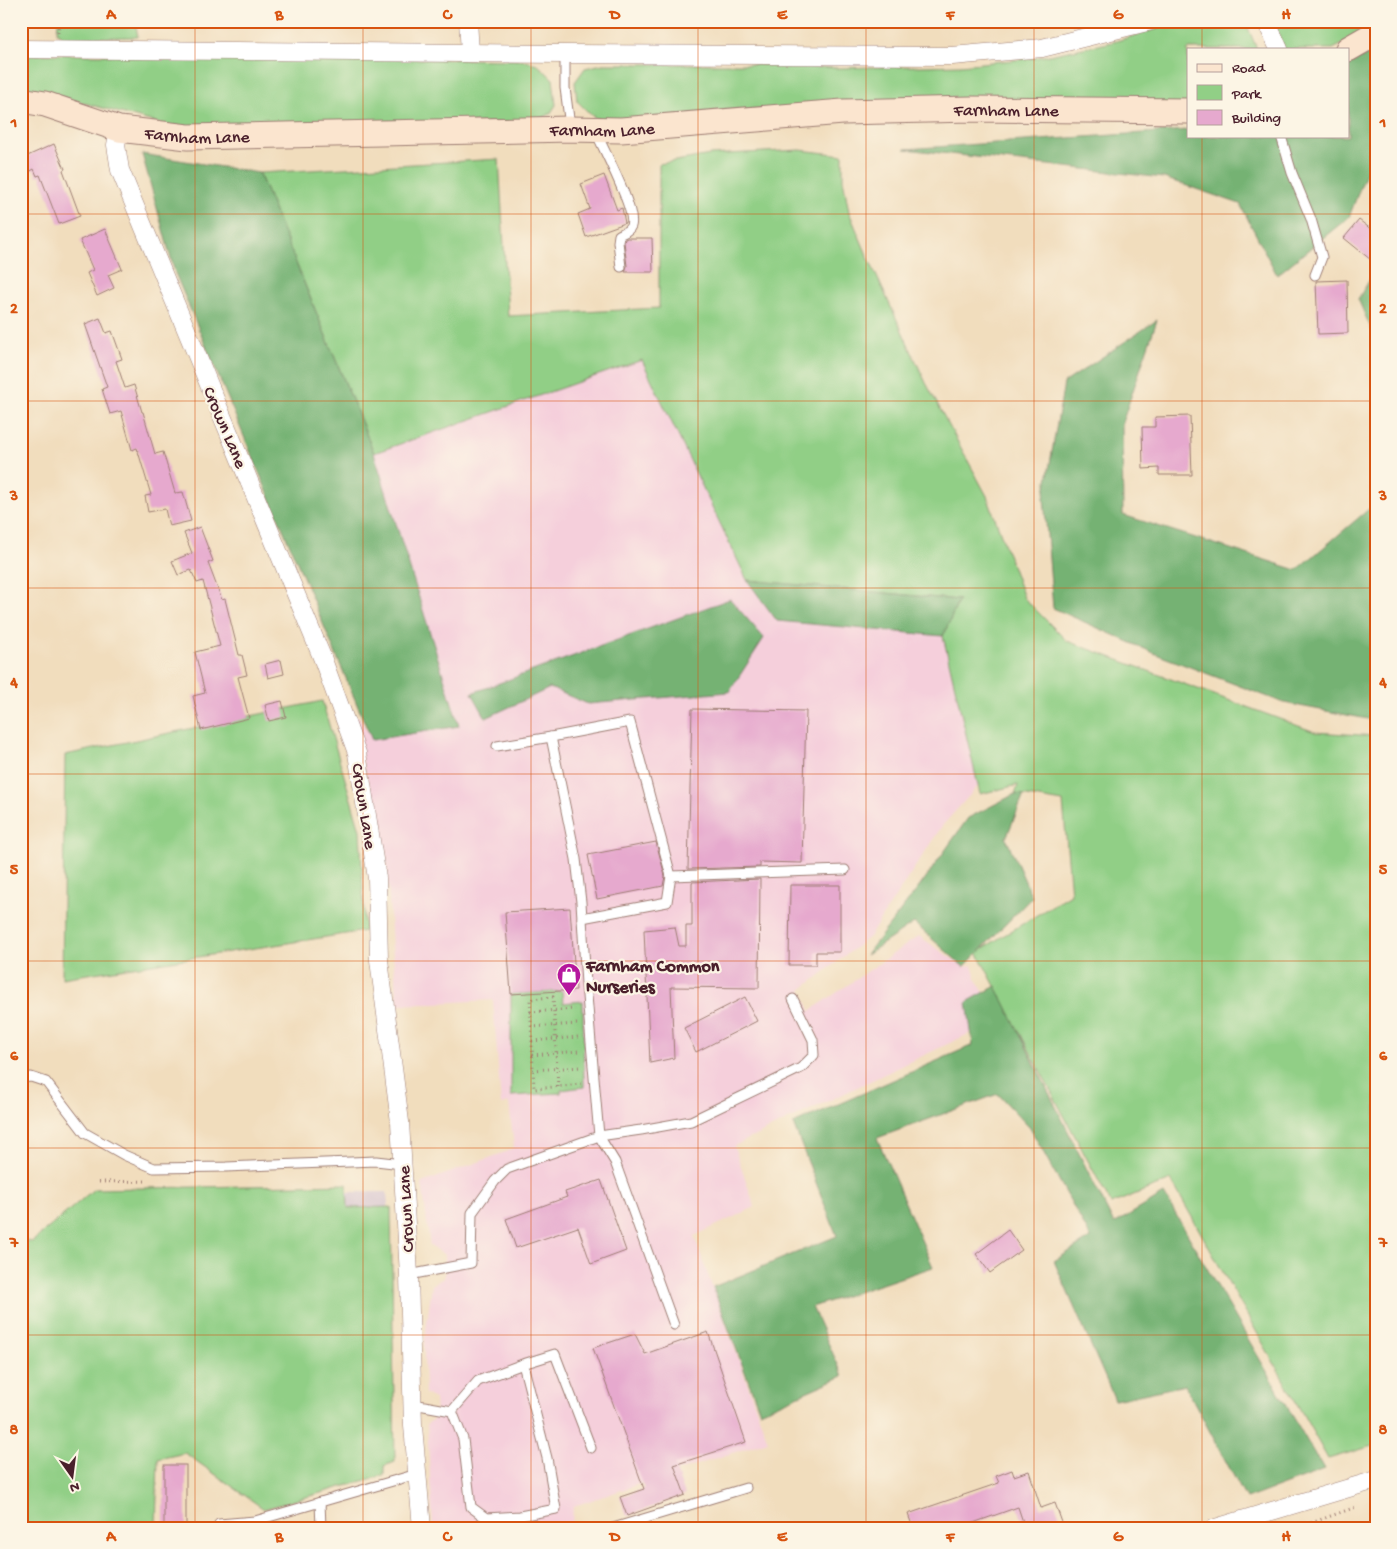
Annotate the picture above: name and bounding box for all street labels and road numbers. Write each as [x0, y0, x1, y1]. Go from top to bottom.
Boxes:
street label: Farnham Lane [952, 101, 1060, 123]
street label: Farnham Lane [548, 119, 656, 143]
street label: Farnham Lane [142, 124, 251, 150]
street label: Crown Lane [197, 384, 251, 473]
street label: Crown Lane [345, 762, 380, 852]
street label: Crown Lane [395, 1164, 420, 1253]

